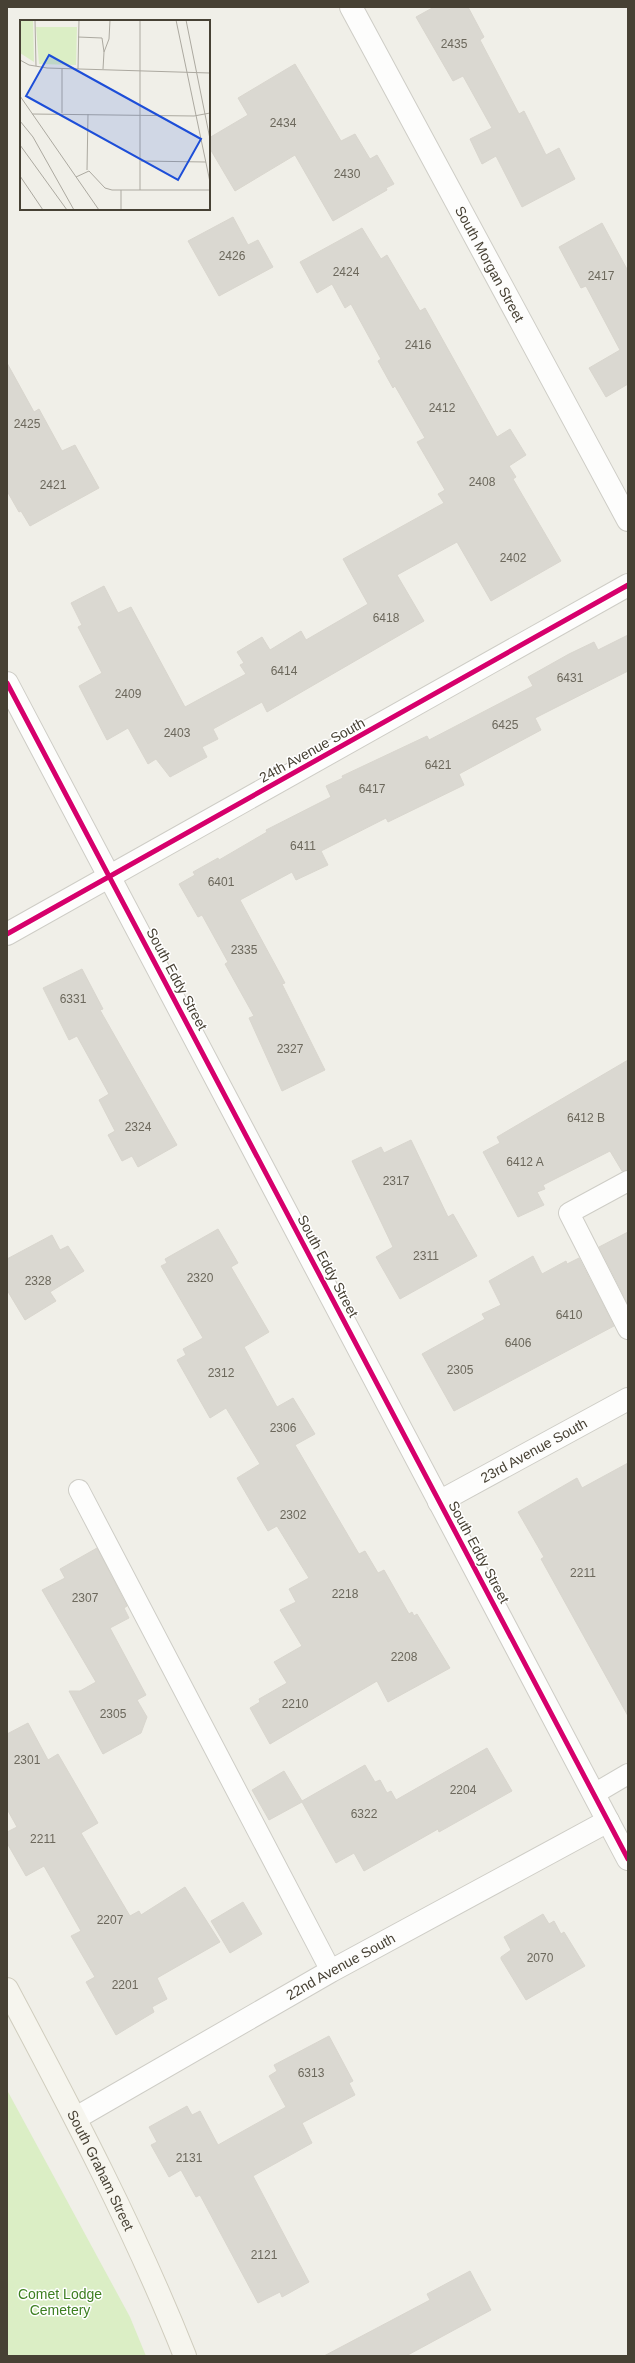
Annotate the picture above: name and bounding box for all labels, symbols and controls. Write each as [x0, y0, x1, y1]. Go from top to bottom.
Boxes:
inset map [20, 20, 210, 210]
house number: 2435 [441, 37, 468, 51]
house number: 2434 [270, 116, 297, 130]
house number: 2430 [334, 167, 361, 181]
street label: South Morgan Street [452, 203, 528, 325]
house number: 2426 [219, 249, 246, 263]
house number: 2424 [333, 265, 360, 279]
house number: 2417 [588, 269, 615, 283]
house number: 2416 [405, 338, 432, 352]
house number: 2412 [429, 401, 456, 415]
house number: 2425 [14, 417, 41, 431]
house number: 2408 [469, 475, 496, 489]
house number: 2421 [40, 478, 67, 492]
house number: 2402 [500, 551, 527, 565]
house number: 6418 [373, 611, 400, 625]
house number: 6414 [271, 664, 298, 678]
house number: 6431 [557, 671, 584, 685]
house number: 2409 [115, 687, 142, 701]
street label: 24th Avenue South [256, 714, 368, 786]
house number: 6425 [492, 718, 519, 732]
house number: 2403 [164, 726, 191, 740]
house number: 6421 [425, 758, 452, 772]
house number: 6417 [359, 782, 386, 796]
house number: 6411 [290, 839, 316, 853]
house number: 6401 [208, 875, 235, 889]
street label: South Eddy Street [143, 925, 211, 1033]
house number: 2335 [231, 943, 258, 957]
house number: 6331 [60, 992, 87, 1006]
house number: 2327 [277, 1042, 304, 1056]
house number: 6412 B [567, 1111, 605, 1125]
house number: 2324 [125, 1120, 152, 1134]
house number: 6412 A [506, 1155, 544, 1169]
house number: 2317 [383, 1174, 410, 1188]
street label: South Eddy Street [294, 1212, 362, 1320]
house number: 2311 [413, 1249, 439, 1263]
house number: 2320 [187, 1271, 214, 1285]
house number: 2328 [25, 1274, 52, 1288]
house number: 6410 [556, 1308, 583, 1322]
house number: 6406 [505, 1336, 532, 1350]
house number: 2305 [447, 1363, 474, 1377]
house number: 2312 [208, 1366, 235, 1380]
street label: 23rd Avenue South [478, 1415, 590, 1486]
house number: 2306 [270, 1421, 297, 1435]
street label: South Eddy Street [445, 1498, 513, 1606]
house number: 2302 [280, 1508, 307, 1522]
house number: 2211 [570, 1566, 596, 1580]
house number: 2218 [332, 1587, 359, 1601]
house number: 2307 [72, 1591, 99, 1605]
house number: 2208 [391, 1650, 418, 1664]
house number: 2210 [282, 1697, 309, 1711]
house number: 2305 [100, 1707, 127, 1721]
house number: 2301 [14, 1753, 41, 1767]
house number: 2204 [450, 1783, 477, 1797]
house number: 6322 [351, 1807, 378, 1821]
house number: 2211 [30, 1832, 56, 1846]
house number: 2207 [97, 1913, 124, 1927]
street label: 22nd Avenue South [283, 1930, 398, 2003]
house number: 2070 [527, 1951, 554, 1965]
house number: 2201 [112, 1978, 139, 1992]
house number: 6313 [298, 2066, 325, 2080]
street label: South Graham Street [64, 2107, 137, 2233]
house number: 2131 [176, 2151, 203, 2165]
house number: 2121 [251, 2248, 278, 2262]
park label: Comet Lodge Cemetery [18, 2286, 102, 2318]

